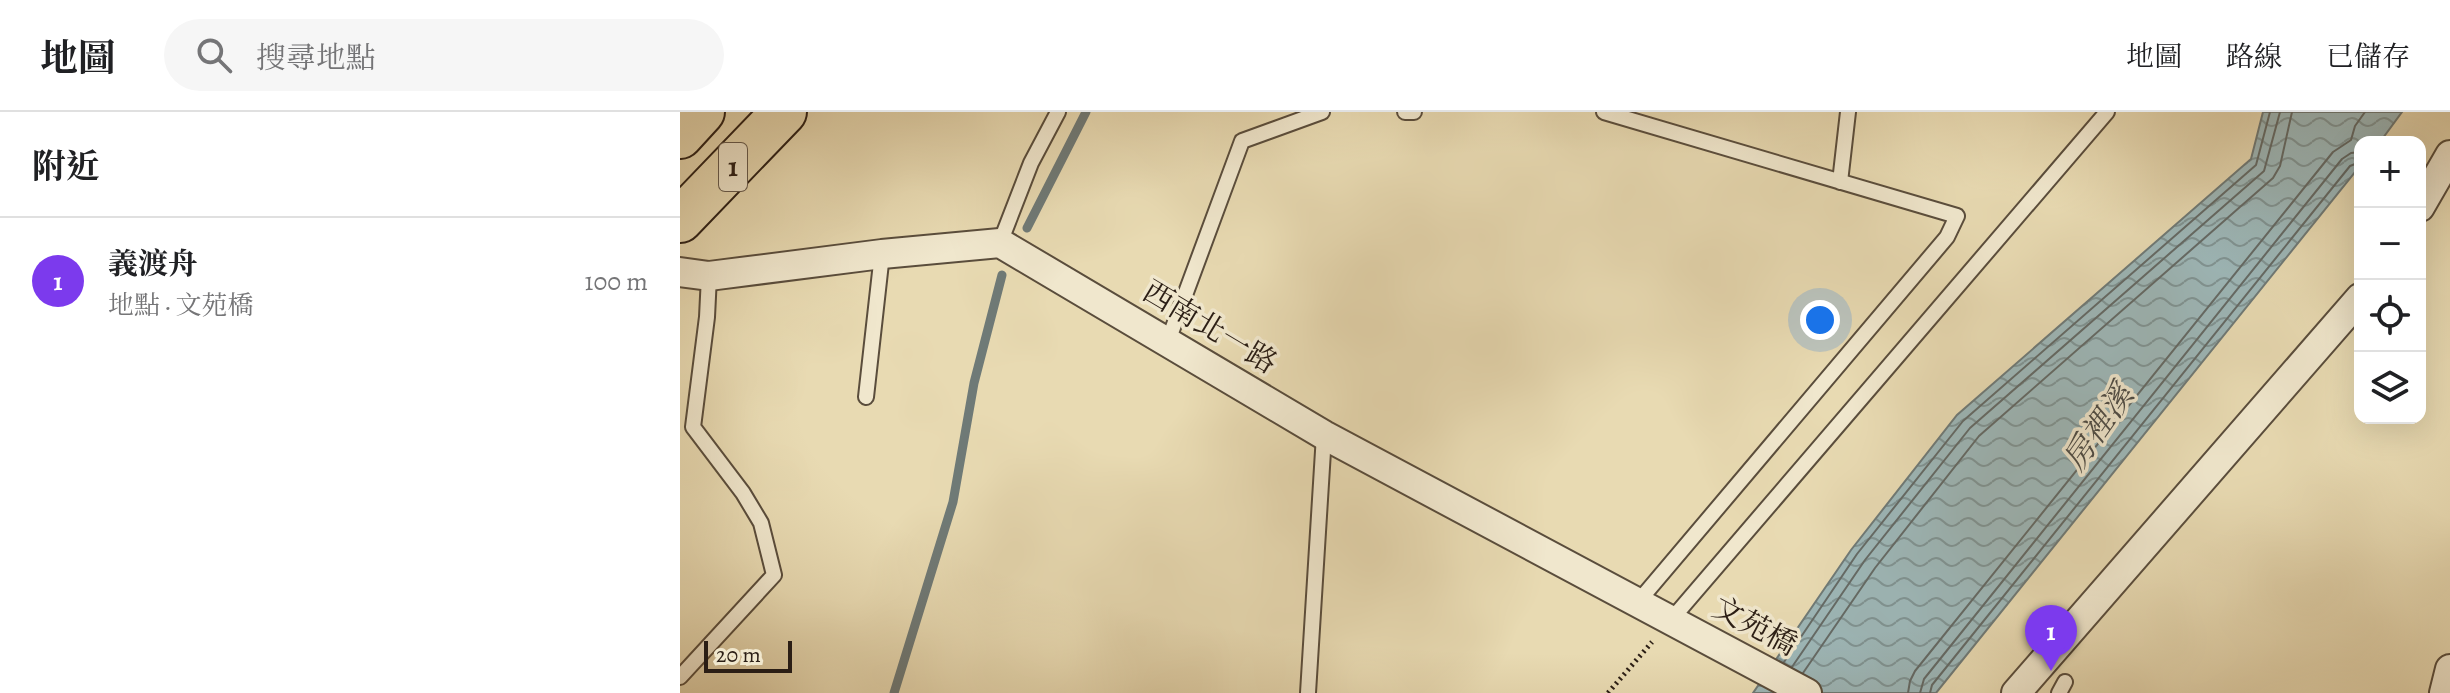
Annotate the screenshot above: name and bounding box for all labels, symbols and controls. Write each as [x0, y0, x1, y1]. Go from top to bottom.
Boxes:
search box [164, 19, 724, 91]
text: 地圖 [40, 32, 116, 84]
icon: search [192, 33, 236, 77]
text: 搜尋地點 [256, 38, 376, 78]
text: 地圖 [2126, 38, 2182, 76]
text: 路線 [2226, 38, 2282, 76]
text: 已儲存 [2326, 38, 2410, 76]
map controls [2354, 136, 2426, 424]
button: + [2354, 136, 2426, 208]
text: 附近 [32, 143, 100, 190]
road number: 1 [719, 143, 747, 191]
button: − [2354, 208, 2426, 280]
text: 義渡舟 [108, 244, 198, 284]
text: 1 [53, 264, 63, 299]
text: 100 m [585, 264, 648, 299]
street label: 西南北一路 [1135, 271, 1285, 383]
button: locate [2354, 280, 2426, 352]
text: 地點 · 文苑橋 [108, 288, 253, 323]
your location [1800, 300, 1840, 340]
button: layers [2354, 352, 2426, 424]
water label: 房裡溪 [2052, 373, 2145, 479]
street label: 文苑橋 [1706, 587, 1804, 665]
pin: 1 [2025, 605, 2077, 671]
scale bar [704, 637, 792, 673]
text: 20 m [716, 640, 761, 670]

